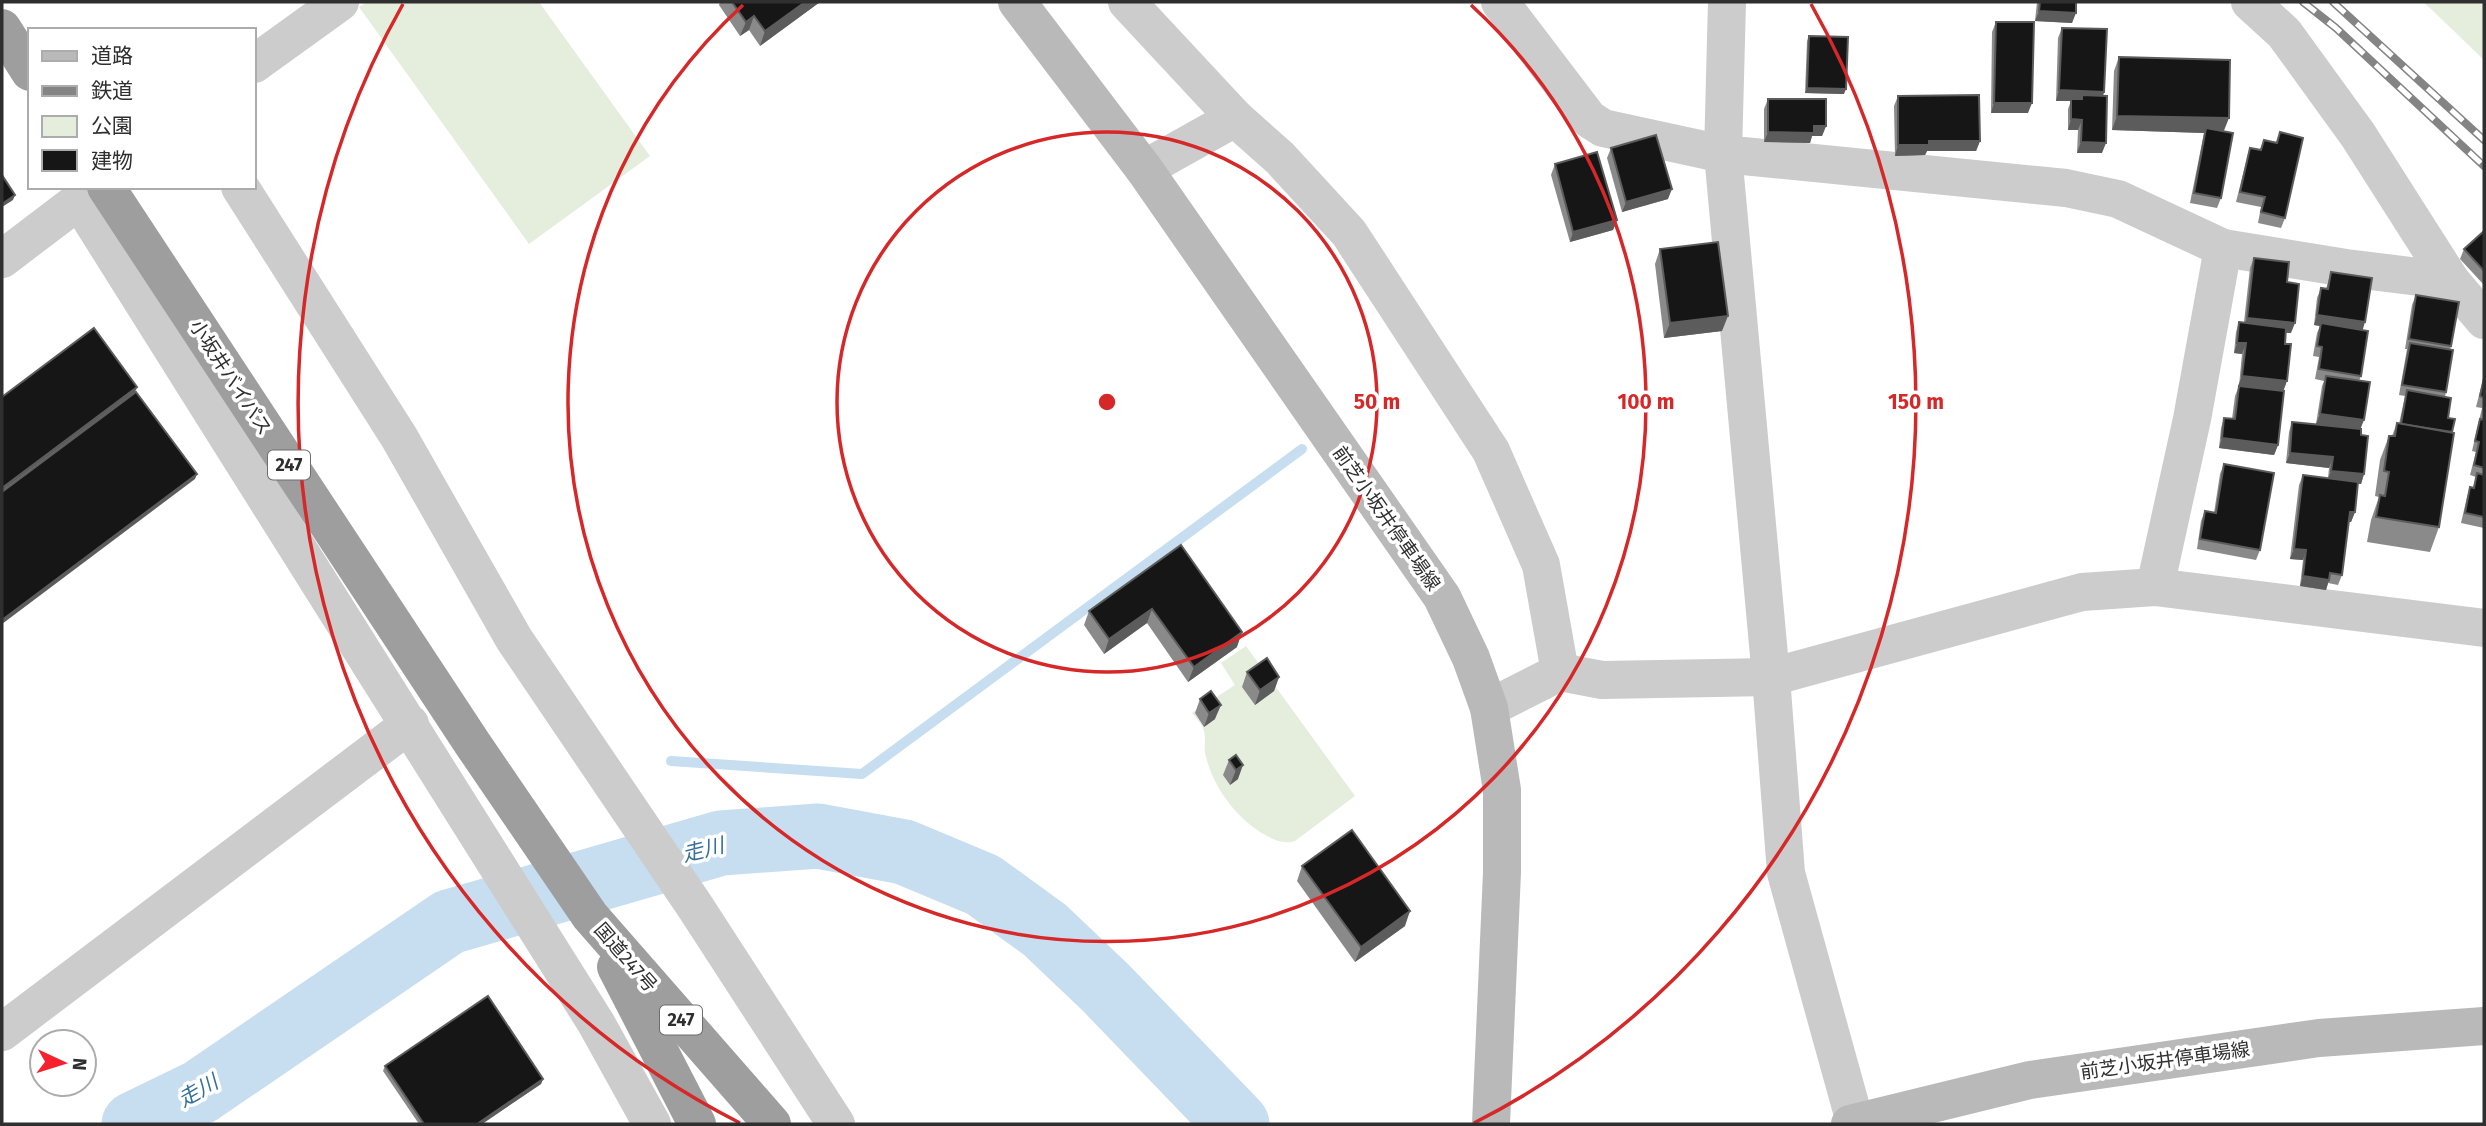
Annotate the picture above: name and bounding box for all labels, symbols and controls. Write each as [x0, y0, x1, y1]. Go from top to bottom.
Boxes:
legend [28, 28, 256, 189]
text: 道路 [91, 43, 133, 69]
text: 鉄道 [91, 78, 133, 104]
text: 公園 [91, 113, 133, 139]
text: 建物 [91, 148, 133, 174]
street label: 小坂井バイパス [185, 315, 276, 439]
text: 50 m [1354, 389, 1400, 415]
text: 100 m [1617, 389, 1675, 415]
text: 150 m [1888, 389, 1944, 415]
centre of rings [1095, 390, 1119, 414]
street label: 前芝小坂井停車場線 [1328, 442, 1445, 595]
road number: 247 [268, 450, 310, 480]
water label: 走川 [679, 832, 728, 868]
street label: 国道247号 [589, 918, 662, 997]
road number: 247 [660, 1006, 702, 1035]
north arrow [28, 1028, 98, 1098]
street label: 前芝小坂井停車場線 [2079, 1037, 2251, 1084]
text: N [68, 1057, 91, 1071]
water label: 走川 [173, 1068, 224, 1113]

